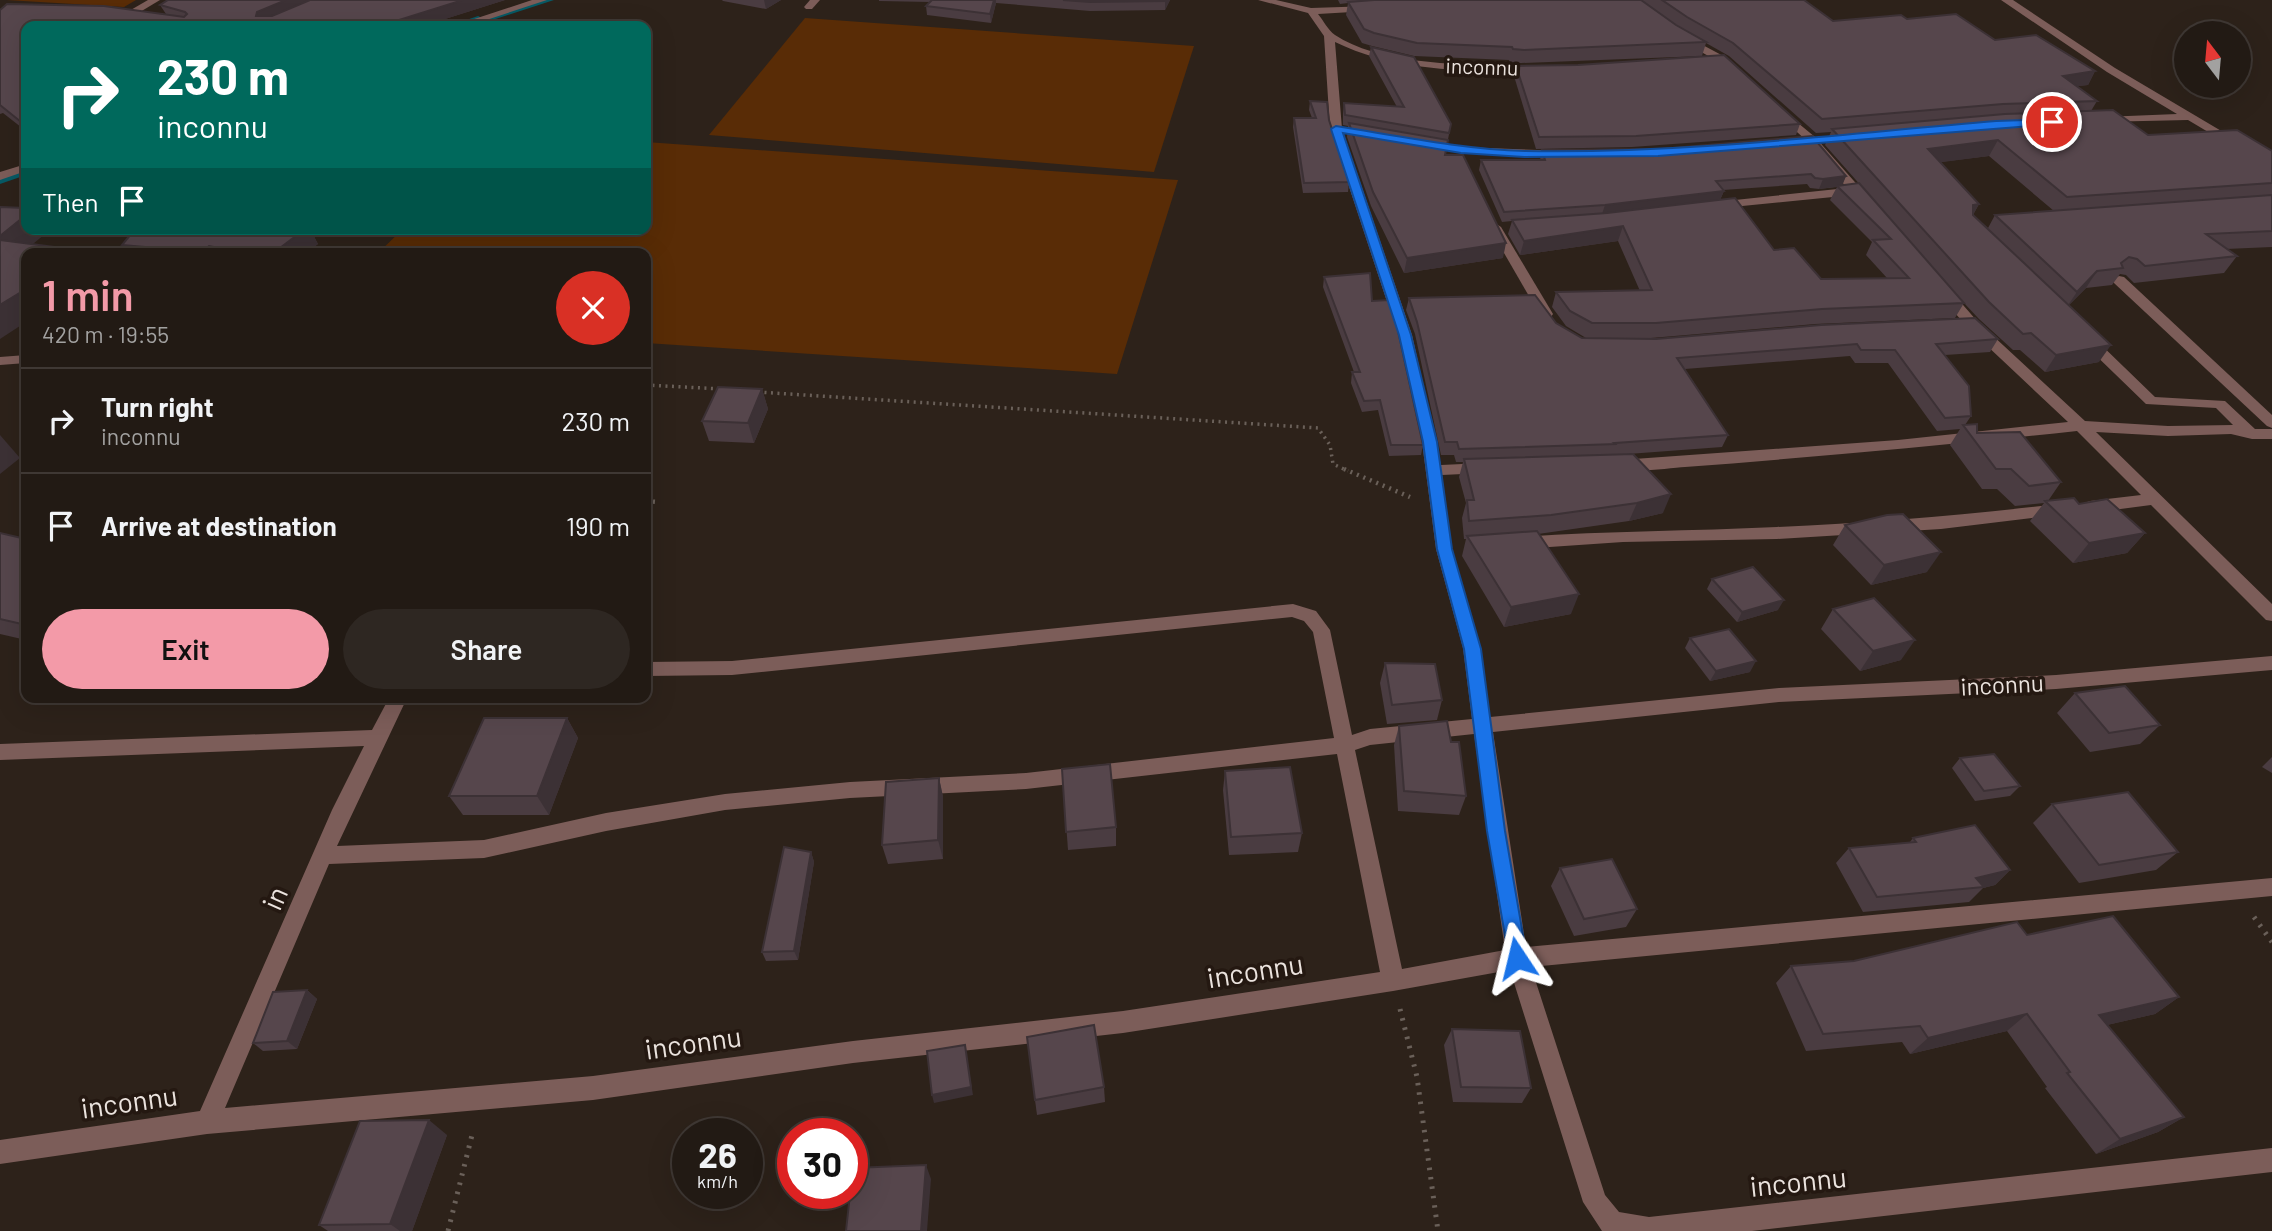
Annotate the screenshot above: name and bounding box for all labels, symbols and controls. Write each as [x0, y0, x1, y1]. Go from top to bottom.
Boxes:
north arrow [2174, 21, 2250, 98]
map controls [2174, 21, 2251, 98]
text: 230 m [157, 46, 289, 105]
icon: right [42, 49, 133, 140]
street label: inconnu [1445, 52, 1519, 80]
pin [2022, 92, 2082, 152]
icon: arrive [2033, 103, 2071, 141]
text: inconnu [157, 106, 268, 144]
icon: arrive [113, 182, 151, 220]
text: Then [42, 186, 99, 217]
text: 1 min [42, 269, 134, 319]
button: close [556, 271, 630, 345]
text: 420 m · 19:55 [42, 320, 169, 348]
text: Turn right [101, 391, 214, 422]
icon: right [42, 402, 80, 440]
text: 230 m [561, 405, 630, 436]
text: inconnu [101, 422, 181, 450]
icon: arrive [42, 507, 80, 545]
text: Arrive at destination [101, 510, 337, 541]
text: 190 m [566, 510, 630, 541]
button: Exit [42, 609, 329, 689]
button: Share [343, 609, 630, 689]
street label: inconnu [1960, 667, 2044, 701]
street label: in [254, 881, 294, 915]
position arrow [1480, 921, 1554, 995]
street label: inconnu [1204, 946, 1306, 994]
street label: inconnu [643, 1018, 743, 1066]
street label: inconnu [79, 1077, 179, 1125]
speed limit sign: 30 [777, 1118, 868, 1209]
text: 26 [698, 1133, 737, 1175]
street label: inconnu [1748, 1159, 1848, 1203]
text: km/h [697, 1170, 738, 1192]

